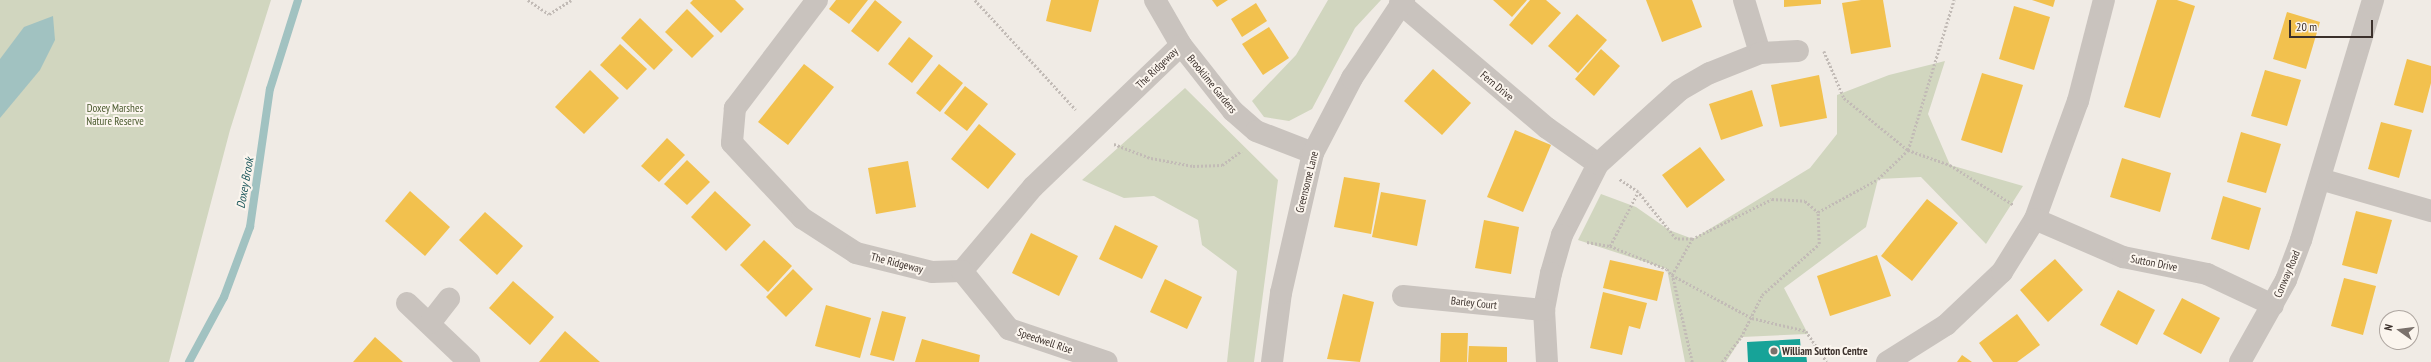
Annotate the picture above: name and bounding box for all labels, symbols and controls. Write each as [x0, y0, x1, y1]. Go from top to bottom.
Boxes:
scale bar [2291, 12, 2375, 38]
text: 20 m [2296, 19, 2317, 34]
street label: The Ridgeway [1133, 45, 1181, 91]
street label: Brooklime Gardens [1184, 52, 1240, 116]
street label: Fern Drive [1478, 68, 1516, 104]
park label: Doxey Marshes Nature Reserve [86, 102, 144, 128]
street label: Greensome Lane [1293, 150, 1321, 214]
water label: Doxey Brook [233, 156, 257, 210]
street label: Conway Road [2271, 248, 2303, 300]
street label: The Ridgeway [870, 250, 924, 276]
street label: Sutton Drive [2130, 252, 2178, 274]
street label: Barley Court [1450, 294, 1498, 312]
north arrow [2379, 310, 2419, 350]
text: N [2381, 323, 2396, 332]
street label: Speedwell Rise [1016, 325, 1074, 357]
place label: William Sutton Centre [1782, 344, 1868, 358]
marker: William Sutton Centre [1769, 346, 1779, 356]

